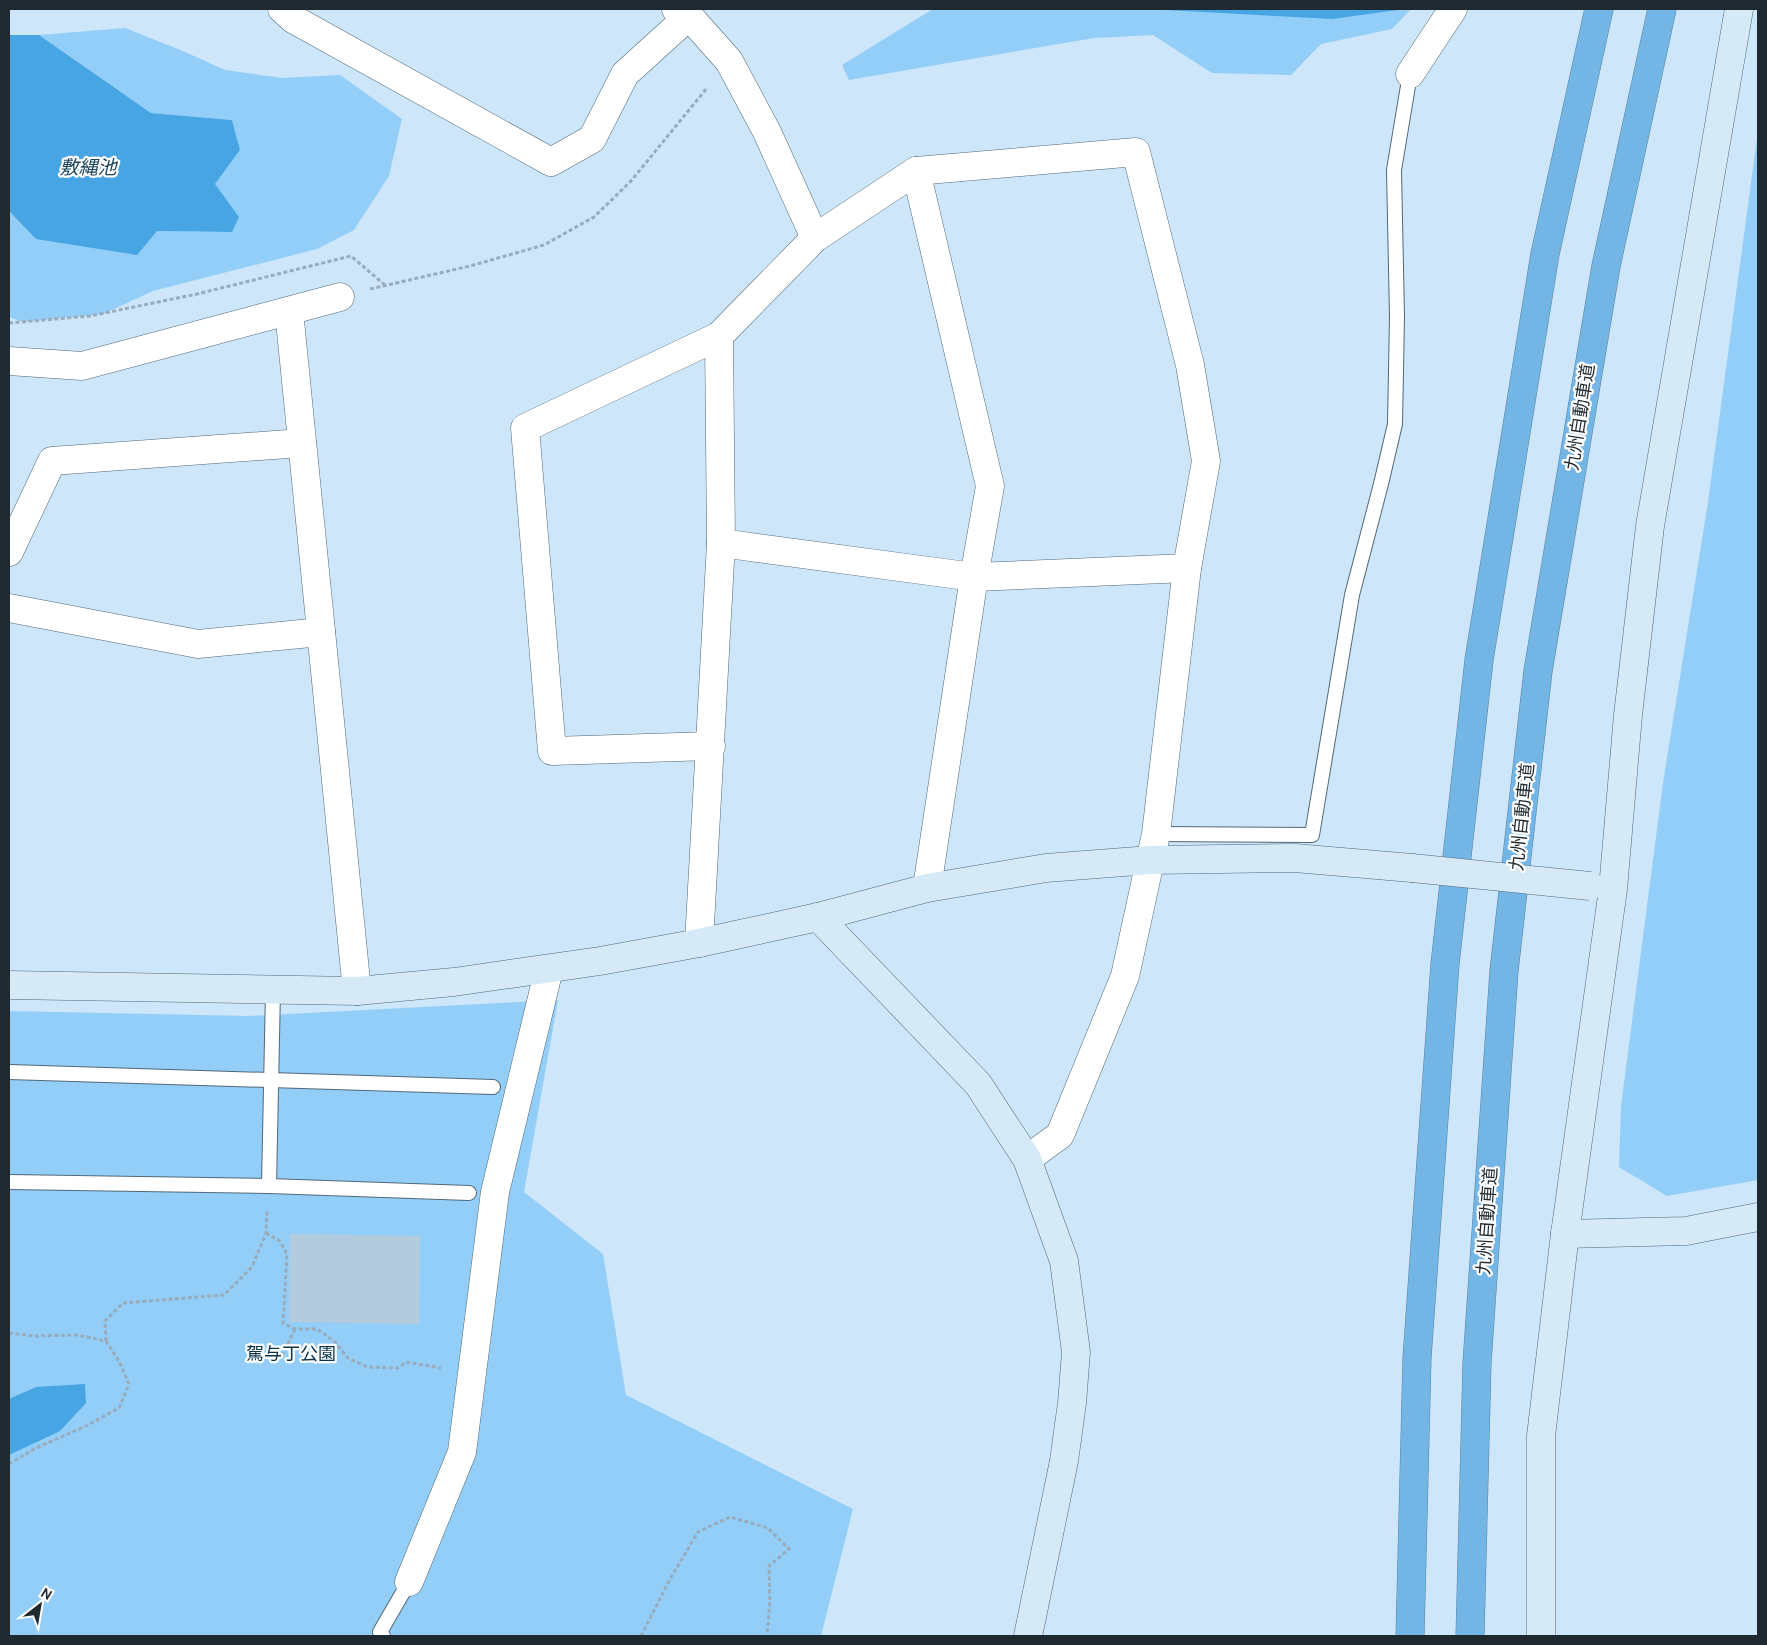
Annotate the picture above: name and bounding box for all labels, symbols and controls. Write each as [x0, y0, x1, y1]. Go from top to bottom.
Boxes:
water label: 敷縄池 [59, 156, 118, 179]
street label: 九州自動車道 [1561, 362, 1599, 472]
street label: 九州自動車道 [1505, 762, 1539, 872]
street label: 九州自動車道 [1472, 1166, 1502, 1276]
park label: 駕与丁公園 [246, 1343, 336, 1365]
north arrow [15, 1580, 65, 1630]
text: N [38, 1584, 56, 1604]

